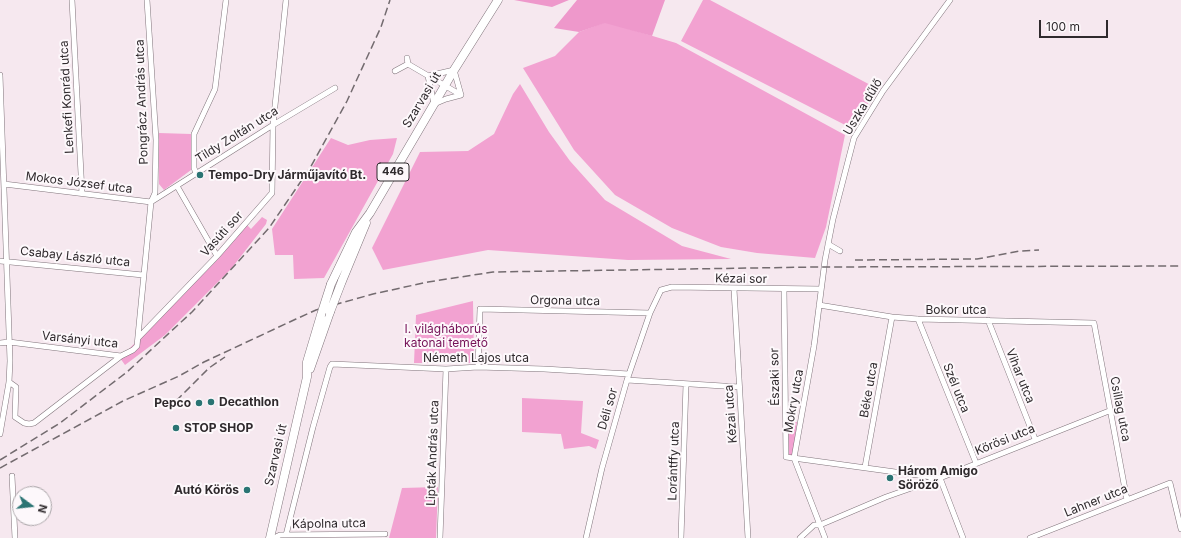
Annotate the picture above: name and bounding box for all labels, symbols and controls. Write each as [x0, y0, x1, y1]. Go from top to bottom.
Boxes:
scale bar [1041, 12, 1110, 38]
text: 100 m [1046, 19, 1080, 34]
street label: Pongrácz András utca [133, 39, 151, 165]
street label: Lenkefi Konrád utca [57, 40, 77, 154]
street label: Szarvasi út [400, 69, 444, 131]
street label: Uszka dűlő [841, 76, 885, 138]
street label: Tildy Zoltán utca [193, 104, 281, 166]
road number: 446 [377, 163, 409, 181]
place label: Tempo-Dry Járműjavító Bt. [208, 168, 366, 182]
street label: Mokos József utca [25, 169, 133, 197]
marker: Tempo-Dry Járműjavító Bt. [195, 170, 205, 180]
street label: Vasúti sor [198, 208, 246, 260]
street label: Csabay László utca [19, 244, 131, 270]
street label: Kézai sor [715, 271, 767, 287]
street label: Orgona utca [530, 293, 600, 309]
street label: Bokor utca [925, 303, 987, 317]
park label: I. világháborús katonai temető [404, 322, 488, 350]
street label: Varsányi utca [41, 329, 119, 351]
street label: Vihar utca [1003, 347, 1037, 405]
street label: Északi sor [767, 348, 783, 406]
street label: Németh Lajos utca [423, 351, 529, 365]
street label: Béke utca [857, 361, 881, 419]
street label: Szél utca [940, 361, 972, 415]
street label: Mokry utca [781, 368, 807, 434]
street label: Csillag utca [1107, 375, 1133, 443]
street label: Kézai utca [722, 384, 740, 444]
street label: Déli sor [595, 386, 621, 432]
place label: Decathlon [219, 395, 279, 409]
place label: Pepco [154, 396, 191, 410]
marker: Decathlon [206, 397, 216, 407]
marker: Pepco [194, 398, 204, 408]
street label: Lipták András utca [424, 400, 442, 506]
place label: STOP SHOP [184, 421, 253, 435]
street label: Lorántffy utca [665, 421, 683, 501]
street label: Körösi utca [973, 421, 1037, 459]
marker: STOP SHOP [171, 423, 181, 433]
street label: Szarvasi út [262, 423, 290, 487]
place label: Három Amigo Söröző [898, 464, 978, 492]
marker: Három Amigo Söröző [885, 473, 895, 483]
street label: Lahner utca [1062, 482, 1130, 520]
place label: Autó Körös [174, 483, 239, 497]
marker: Autó Körös [242, 485, 252, 495]
north arrow [12, 486, 52, 526]
text: N [35, 503, 50, 515]
street label: Kápolna utca [292, 516, 366, 532]

